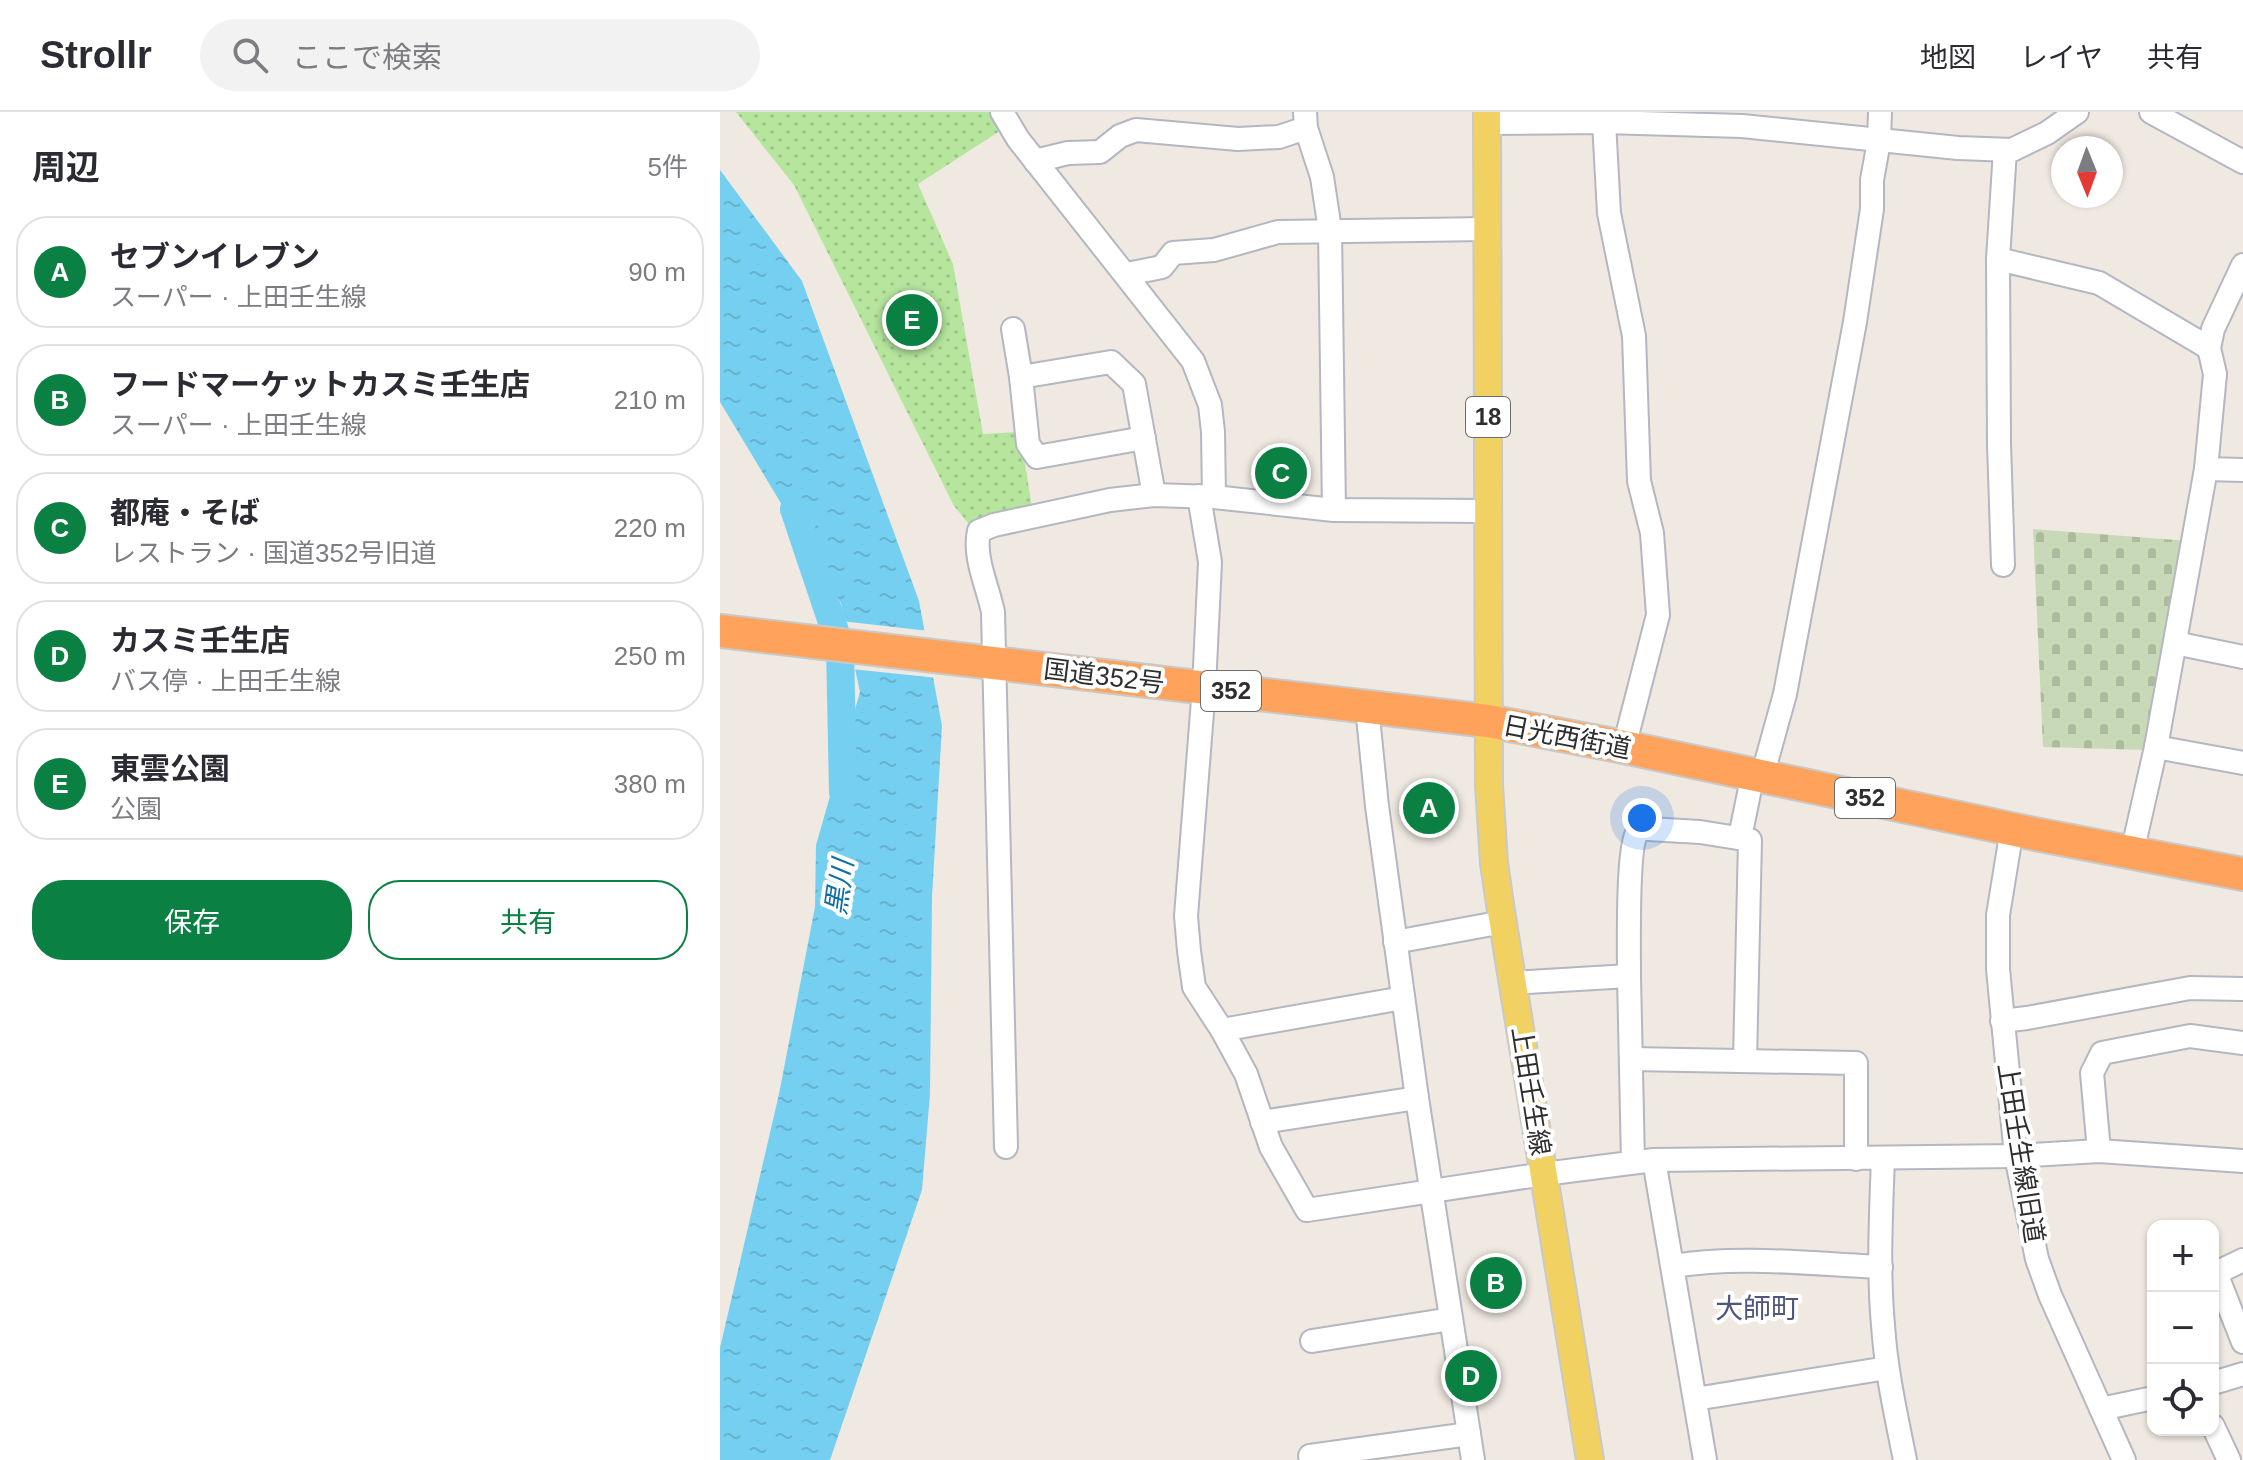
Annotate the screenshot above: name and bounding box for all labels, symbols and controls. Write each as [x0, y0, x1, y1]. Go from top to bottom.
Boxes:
search box [200, 19, 760, 91]
icon: search [228, 33, 272, 77]
text: Strollr [40, 34, 152, 76]
text: ここで検索 [292, 41, 442, 74]
text: 地図 [1920, 42, 1976, 73]
text: レイヤ [2020, 42, 2103, 73]
text: 共有 [2147, 42, 2203, 73]
north arrow [2051, 136, 2123, 208]
text: 周辺 [32, 148, 100, 186]
text: 5件 [648, 152, 688, 182]
text: セブンイレブン [110, 240, 320, 273]
text: A [51, 257, 69, 287]
text: 90 m [628, 257, 686, 287]
text: スーパー · 上田壬生線 [110, 282, 367, 312]
pin: E [886, 290, 938, 350]
text: フードマーケットカスミ壬生店 [110, 368, 530, 401]
text: B [51, 385, 69, 415]
text: 210 m [614, 385, 686, 415]
road number: 18 [1466, 397, 1510, 437]
text: スーパー · 上田壬生線 [110, 410, 367, 440]
pin: C [1255, 443, 1307, 503]
text: 都庵・そば [110, 496, 260, 529]
text: C [51, 513, 69, 543]
text: 220 m [614, 513, 686, 543]
text: レストラン · 国道352号旧道 [110, 538, 437, 568]
text: カスミ壬生店 [110, 624, 290, 657]
text: D [51, 641, 69, 671]
text: 250 m [614, 641, 686, 671]
street label: 国道352号 [1042, 654, 1166, 698]
text: バス停 · 上田壬生線 [110, 666, 341, 696]
road number: 352 [1201, 671, 1261, 711]
street label: 日光西街道 [1500, 710, 1634, 764]
text: 東雲公園 [110, 752, 230, 785]
text: E [51, 769, 69, 799]
text: 380 m [614, 769, 686, 799]
pin: A [1403, 778, 1455, 838]
road number: 352 [1835, 778, 1895, 818]
text: 公園 [110, 794, 162, 824]
your location [1622, 798, 1662, 838]
water label: 黒川 [820, 854, 859, 917]
button: 保存 [32, 880, 352, 960]
button: 共有 [368, 880, 688, 960]
street label: 上田壬生線 [1506, 1024, 1556, 1158]
street label: 上田壬生線旧道 [1992, 1061, 2050, 1245]
map controls [2147, 1220, 2219, 1436]
button: + [2147, 1220, 2219, 1292]
pin: B [1470, 1253, 1522, 1313]
button: − [2147, 1292, 2219, 1364]
district label: 大師町 [1715, 1293, 1799, 1324]
pin: D [1445, 1346, 1497, 1406]
button: locate [2147, 1364, 2219, 1436]

